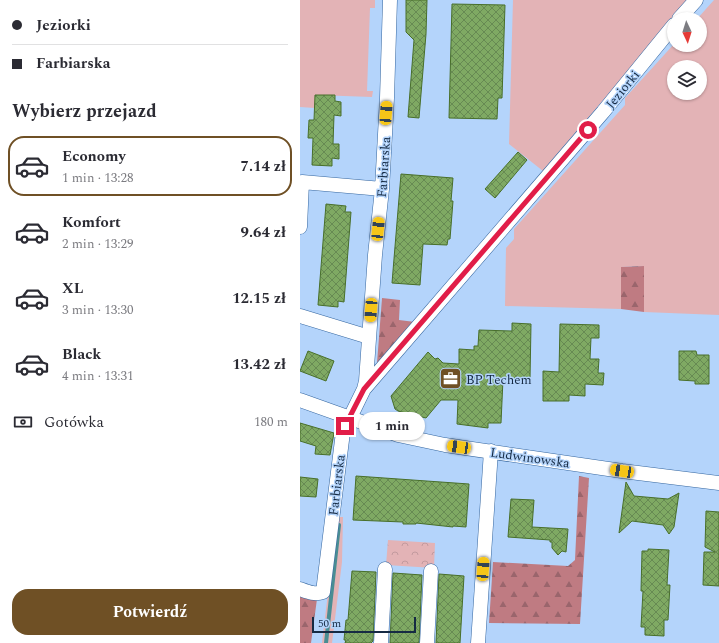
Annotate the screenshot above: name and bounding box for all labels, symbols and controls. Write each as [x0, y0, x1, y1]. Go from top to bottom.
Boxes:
north arrow [667, 12, 707, 52]
map controls [667, 12, 707, 100]
text: Jeziorki [36, 14, 91, 37]
text: Farbiarska [36, 52, 110, 75]
button: layers [667, 60, 707, 100]
street label: Jeziorki [601, 66, 645, 113]
text: Wybierz przejazd [12, 98, 157, 125]
car [379, 101, 393, 125]
route start [579, 121, 597, 139]
street label: Farbiarska [372, 135, 396, 198]
text: Economy [62, 145, 126, 168]
icon: car [14, 148, 50, 184]
text: 7.14 zł [241, 155, 286, 178]
text: 1 min · 13:28 [62, 168, 134, 188]
text: Komfort [62, 211, 121, 234]
icon: car [14, 214, 50, 250]
car [371, 216, 385, 242]
text: 9.64 zł [241, 221, 286, 244]
text: 2 min · 13:29 [62, 234, 134, 254]
text: XL [62, 277, 83, 300]
icon: car [14, 280, 50, 316]
text: 12.15 zł [232, 287, 286, 310]
car [364, 298, 378, 322]
text: 3 min · 13:30 [62, 300, 134, 320]
text: Black [62, 343, 101, 366]
icon: car [14, 346, 50, 382]
text: 13.42 zł [232, 353, 286, 376]
text: 4 min · 13:31 [62, 366, 134, 386]
office icon: BP Techem [437, 366, 463, 392]
place label: BP Techem [466, 370, 532, 390]
icon: cash [12, 411, 34, 433]
text: Gotówka [44, 411, 104, 434]
text: 180 m [254, 412, 288, 432]
callout: 1 min [359, 412, 425, 440]
text: 1 min [375, 416, 409, 436]
route end [336, 417, 354, 435]
car [446, 439, 472, 455]
street label: Ludwinowska [489, 443, 572, 474]
street label: Farbiarska [323, 453, 351, 517]
car [609, 463, 635, 479]
car [476, 557, 490, 581]
button: Potwierdź [12, 589, 288, 635]
scale bar [312, 615, 416, 634]
text: 50 m [318, 615, 341, 632]

